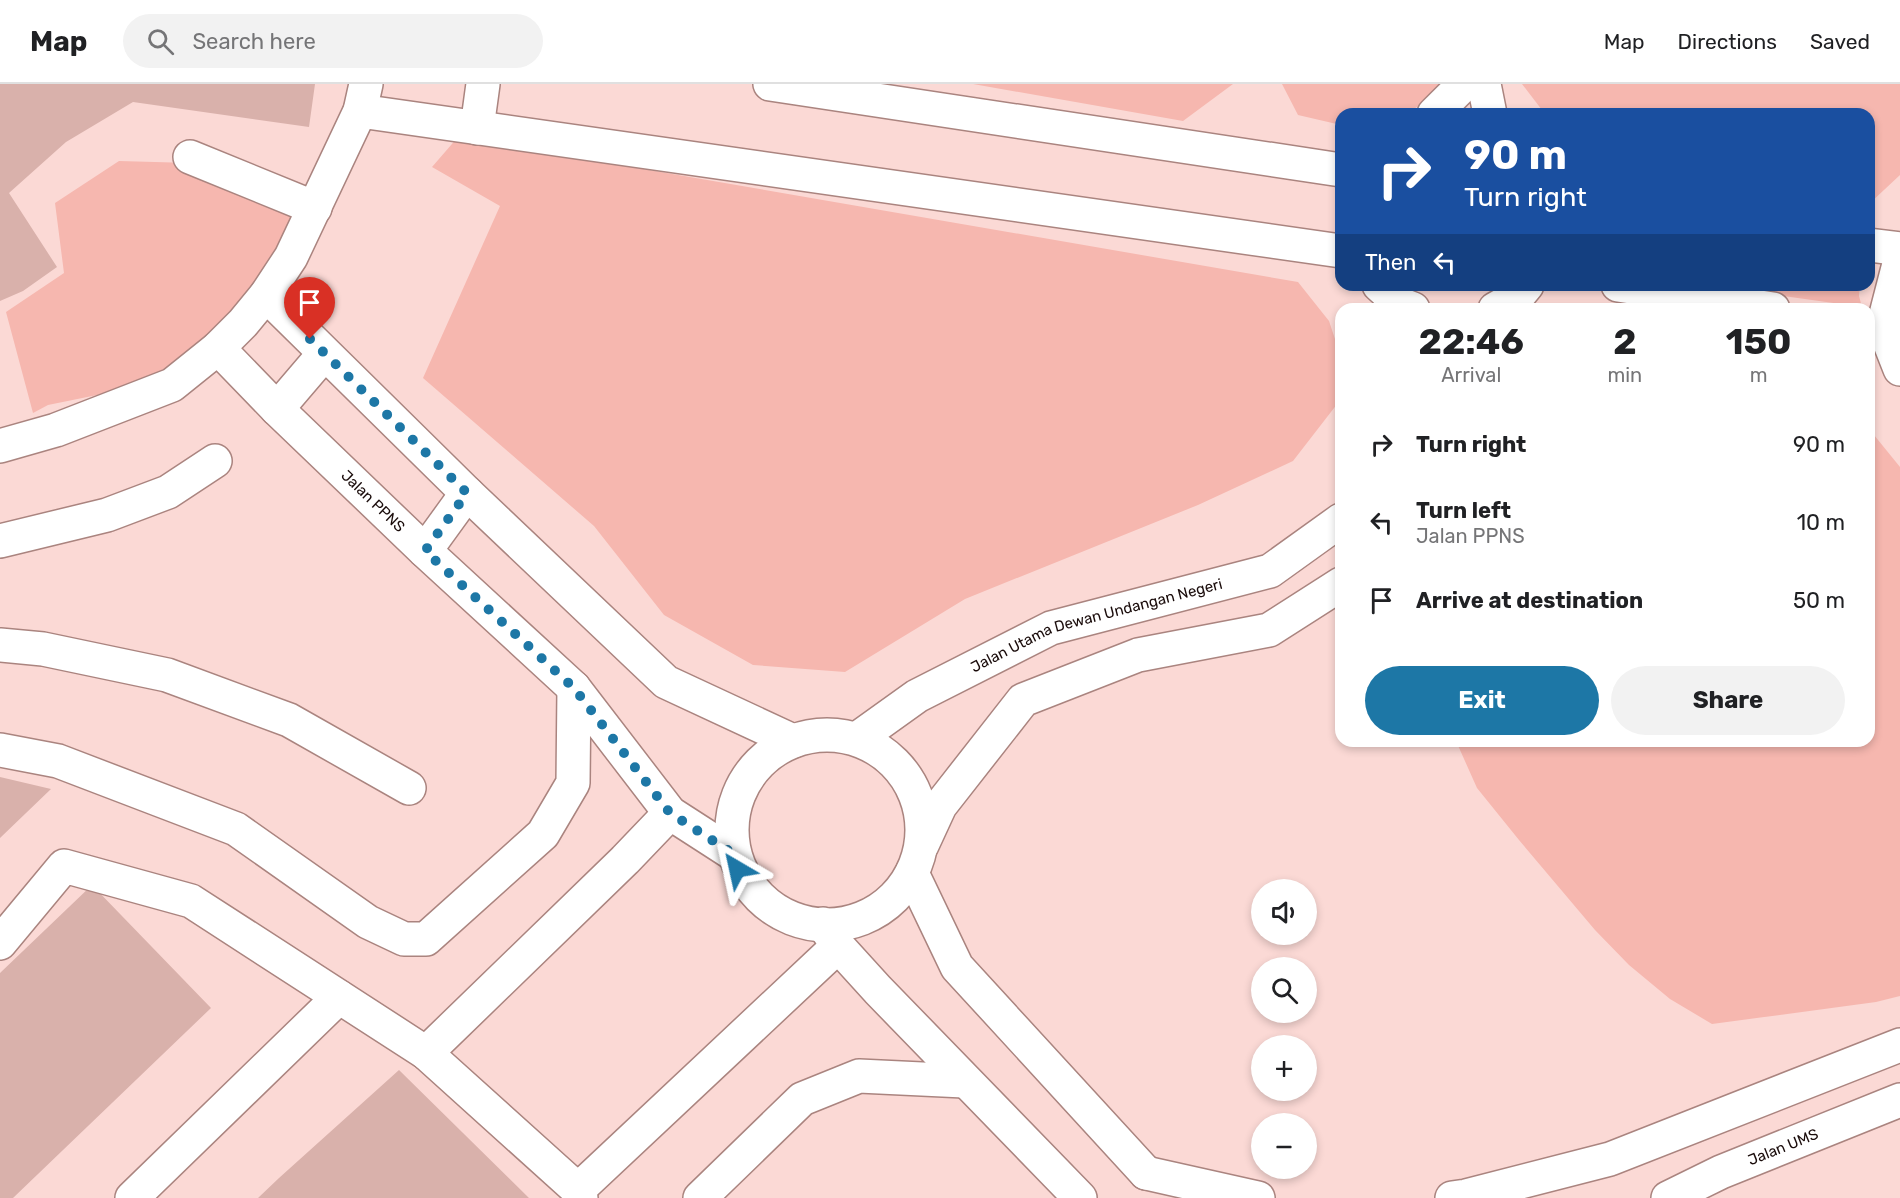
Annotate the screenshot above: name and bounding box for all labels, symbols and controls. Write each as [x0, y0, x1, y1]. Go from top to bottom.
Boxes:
search box [123, 14, 543, 68]
text: Map [30, 25, 87, 58]
icon: search [144, 25, 177, 58]
text: Search here [192, 28, 316, 55]
text: Map [1604, 29, 1645, 54]
text: Directions [1678, 29, 1777, 54]
text: Saved [1810, 29, 1870, 54]
text: 90 m [1464, 130, 1567, 180]
icon: right [1365, 132, 1443, 210]
text: Turn right [1464, 181, 1587, 213]
icon: left [1428, 246, 1461, 279]
text: Then [1365, 249, 1416, 276]
pin [284, 277, 335, 339]
icon: arrive [293, 286, 326, 319]
text: 22:46 [1419, 320, 1524, 363]
text: 2 [1613, 320, 1637, 363]
text: 150 [1726, 320, 1791, 363]
text: Arrival [1441, 363, 1501, 387]
text: min [1607, 363, 1642, 387]
text: m [1750, 363, 1767, 387]
icon: right [1365, 428, 1398, 461]
text: Turn right [1416, 431, 1526, 458]
text: 90 m [1793, 431, 1845, 458]
street label: Jalan PPNS [337, 466, 409, 536]
text: Turn left [1416, 497, 1511, 524]
icon: left [1365, 506, 1398, 539]
text: 10 m [1797, 509, 1845, 536]
text: Jalan PPNS [1416, 524, 1525, 548]
street label: Jalan Utama Dewan Undangan Negeri [968, 575, 1224, 676]
icon: arrive [1365, 584, 1398, 617]
text: Arrive at destination [1416, 587, 1643, 614]
text: 50 m [1793, 587, 1845, 614]
button: Exit [1365, 666, 1599, 735]
button: Share [1611, 666, 1845, 735]
position arrow [705, 837, 769, 901]
map controls [1251, 879, 1317, 1179]
button: sound [1251, 879, 1317, 945]
button: search [1251, 957, 1317, 1023]
button: + [1251, 1035, 1317, 1101]
button: − [1251, 1113, 1317, 1179]
street label: Jalan UMS [1745, 1125, 1821, 1169]

